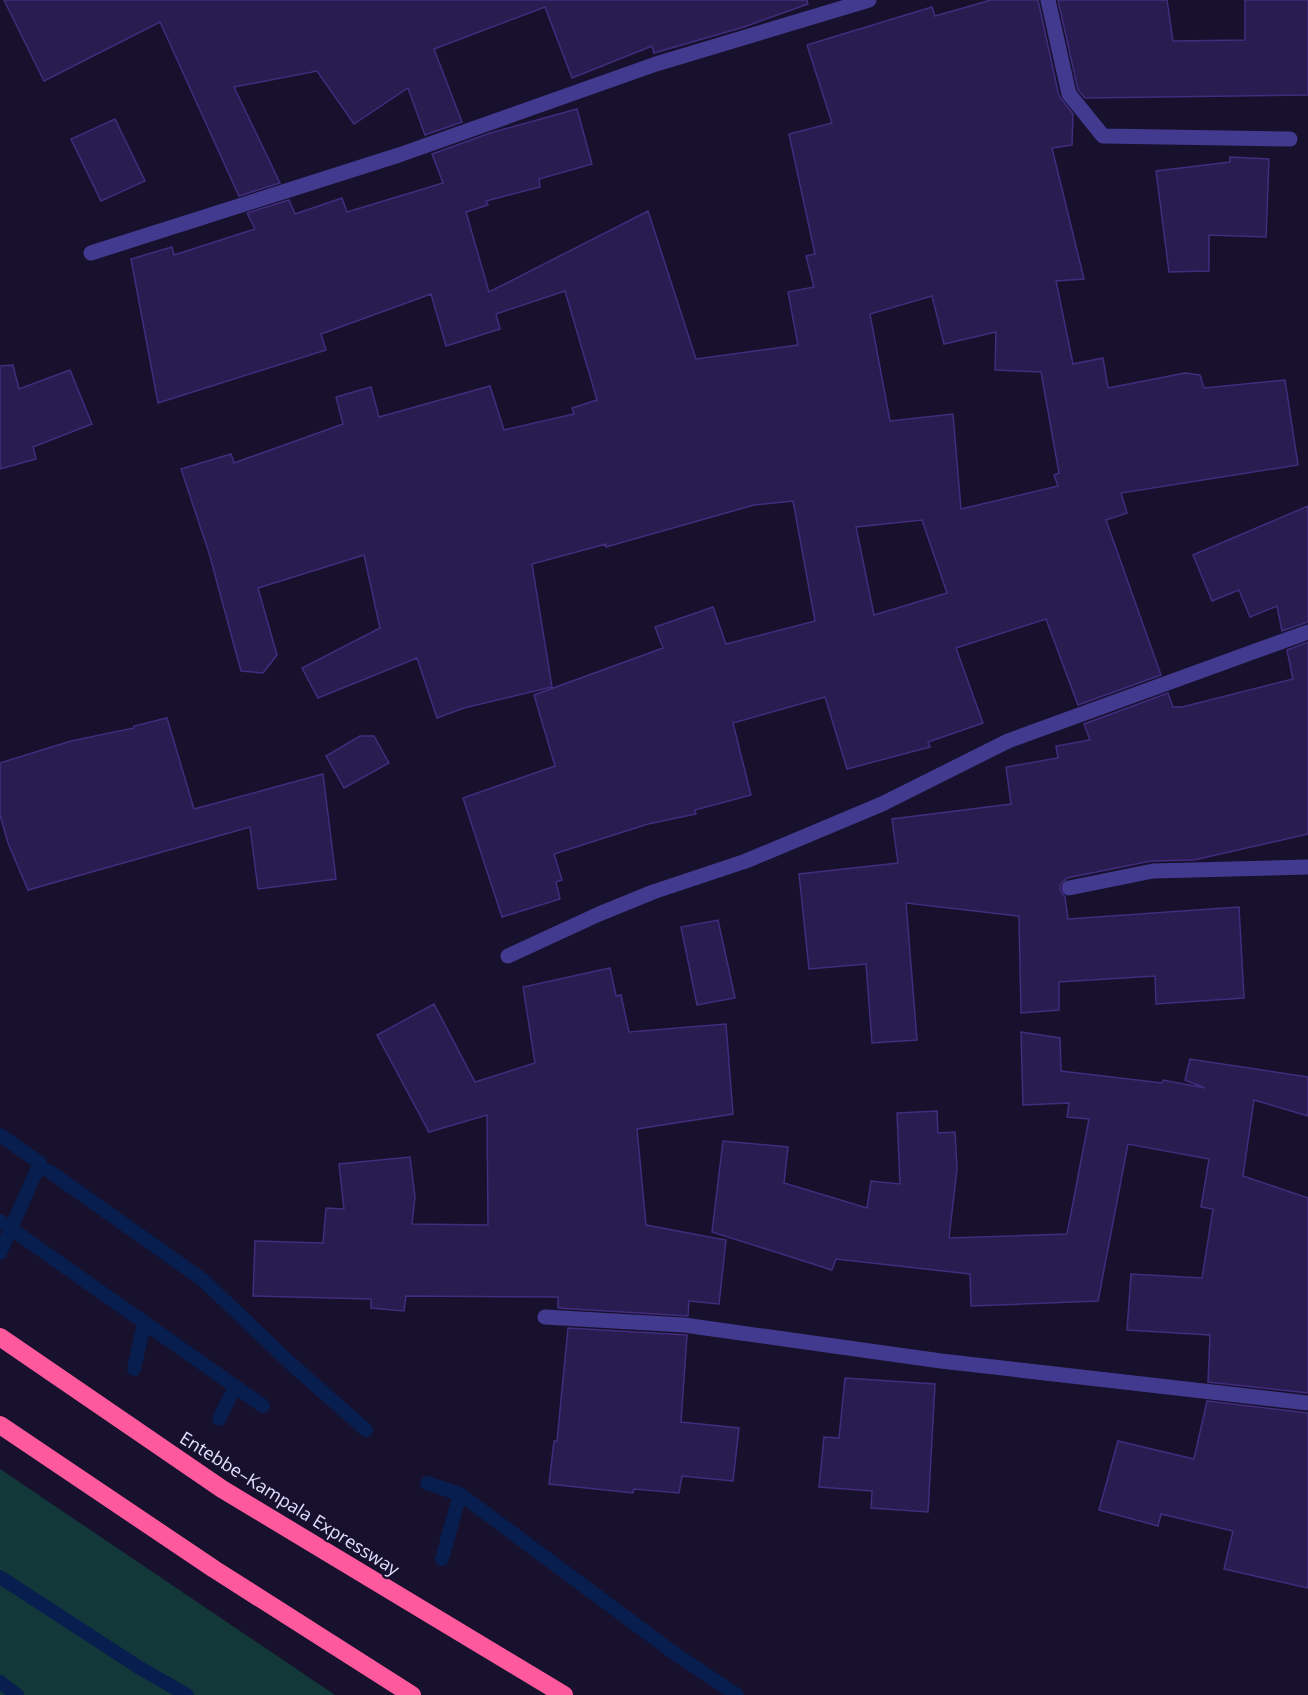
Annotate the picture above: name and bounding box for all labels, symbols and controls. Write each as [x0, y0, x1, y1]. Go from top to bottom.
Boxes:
street label: Entebbe–Kampala Expressway [176, 1425, 405, 1581]

